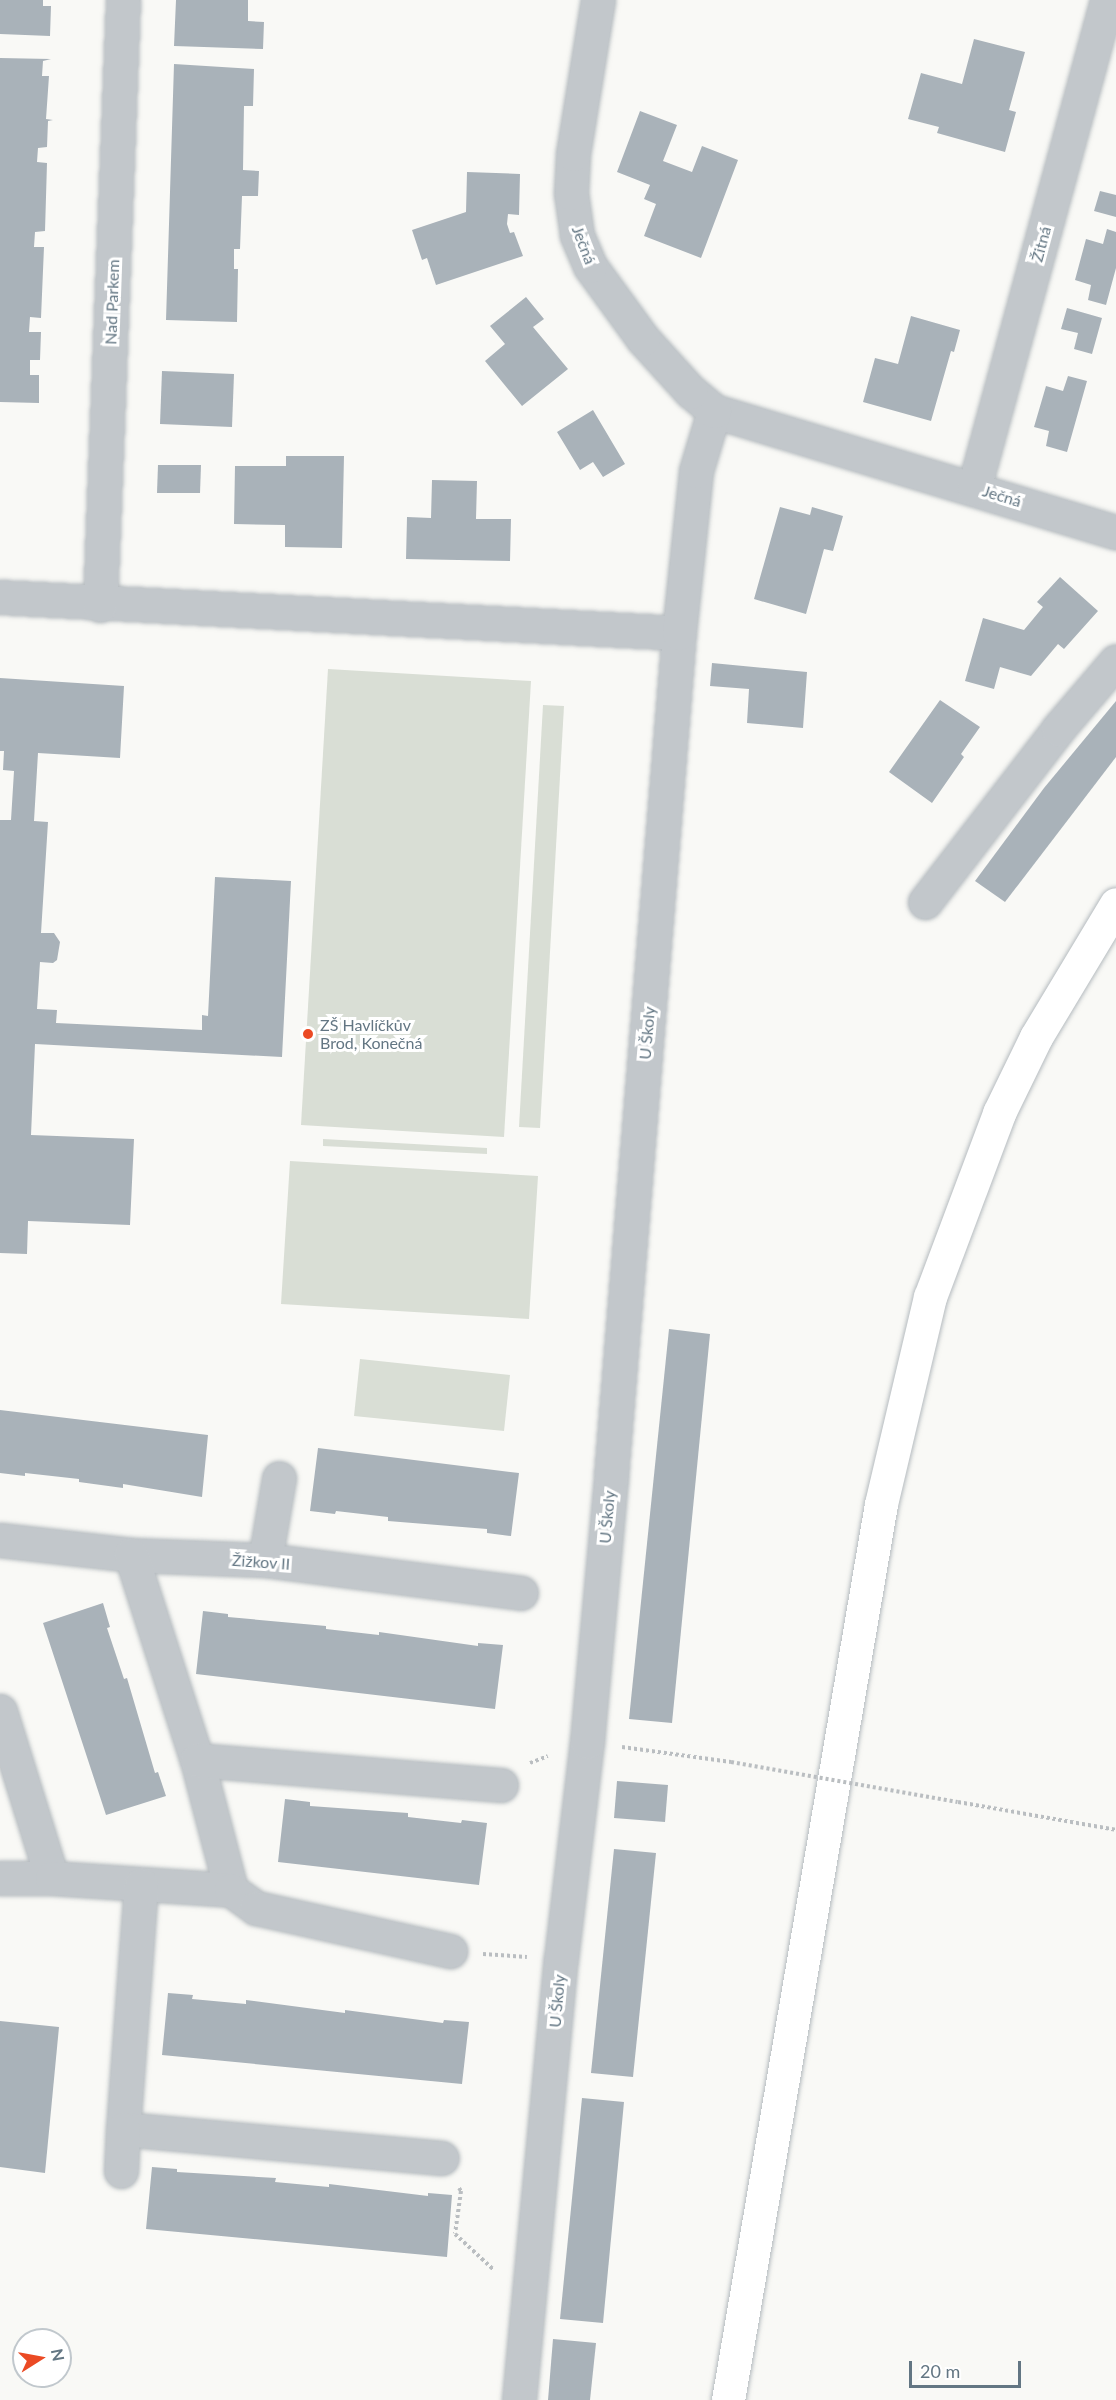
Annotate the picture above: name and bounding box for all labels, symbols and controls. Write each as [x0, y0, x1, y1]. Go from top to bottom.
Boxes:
street label: Ječná [568, 223, 600, 267]
street label: Žitná [1027, 224, 1055, 264]
street label: Nad Parkem [101, 259, 123, 345]
street label: Ječná [980, 481, 1024, 511]
street label: U Školy [635, 1006, 659, 1060]
place label: ZŠ Havlíčkův Brod, Konečná [320, 1015, 422, 1053]
marker: ZŠ Havlíčkův Brod, Konečná [301, 1027, 315, 1041]
street label: U Školy [595, 1490, 619, 1544]
street label: Žižkov II [231, 1550, 291, 1574]
street label: U Školy [545, 1974, 569, 2028]
north arrow [12, 2328, 72, 2388]
text: N [48, 2347, 69, 2363]
scale bar [912, 2349, 1024, 2387]
text: 20 m [920, 2360, 960, 2382]

